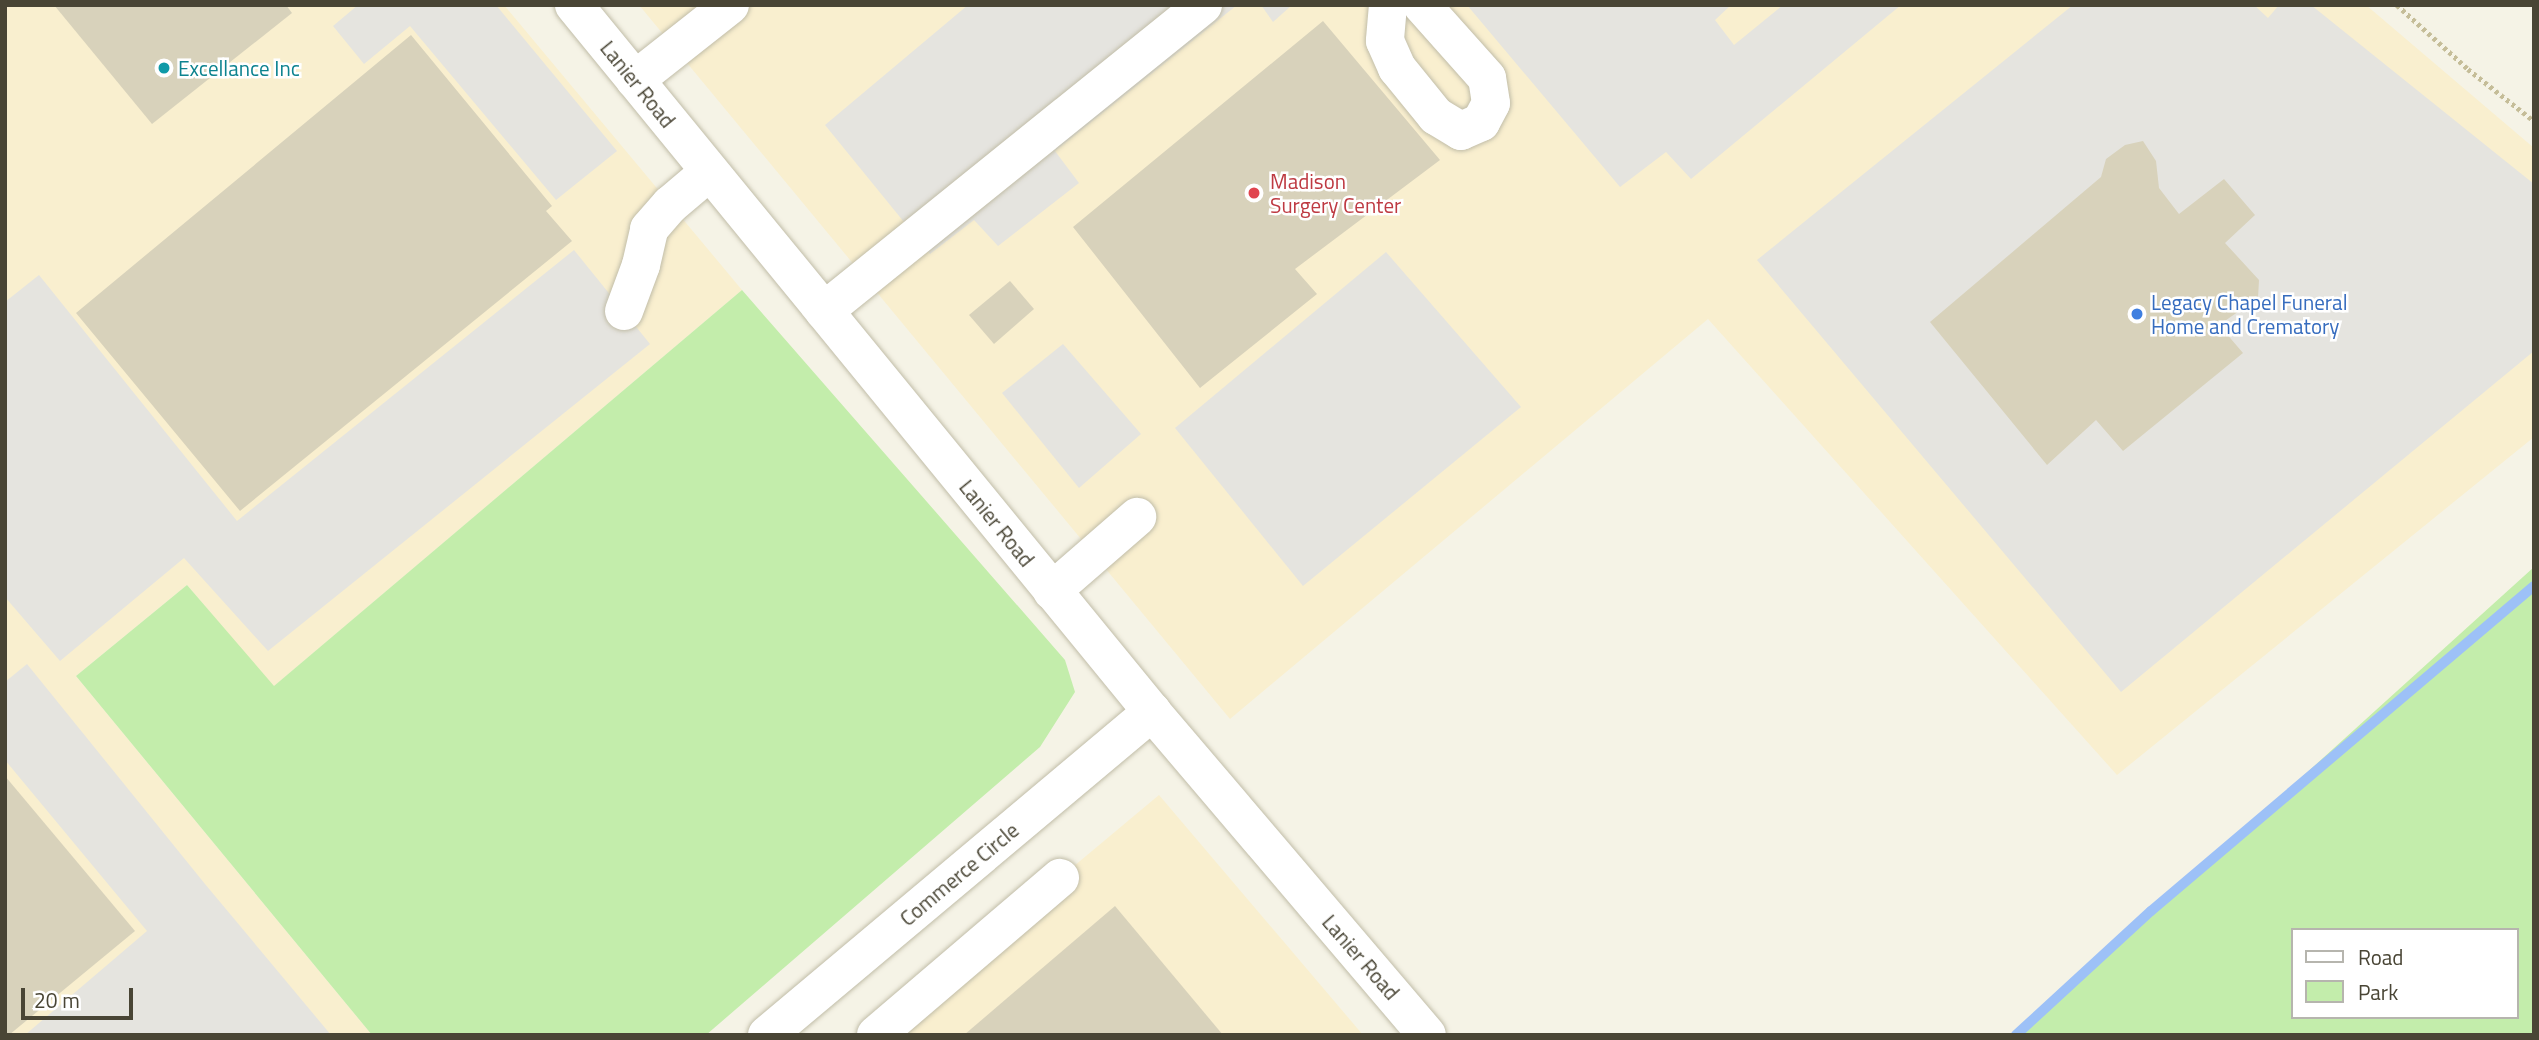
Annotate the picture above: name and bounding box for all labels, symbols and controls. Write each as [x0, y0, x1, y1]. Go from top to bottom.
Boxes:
street label: Lanier Road [595, 35, 681, 133]
place label: Excellance Inc [178, 55, 300, 81]
marker: Excellance Inc [156, 60, 172, 76]
place label: Madison Surgery Center [1270, 168, 1401, 218]
marker: Madison Surgery Center [1244, 183, 1264, 203]
place label: Legacy Chapel Funeral Home and Crematory [2151, 289, 2347, 339]
marker: Legacy Chapel Funeral Home and Crematory [2129, 306, 2145, 322]
street label: Lanier Road [954, 474, 1040, 572]
street label: Commerce Circle [895, 817, 1023, 931]
street label: Lanier Road [1317, 909, 1405, 1005]
legend [2290, 928, 2518, 1019]
text: Road [2358, 941, 2403, 973]
scale bar [24, 974, 136, 1018]
text: Park [2358, 976, 2398, 1008]
text: 20 m [34, 984, 80, 1016]

